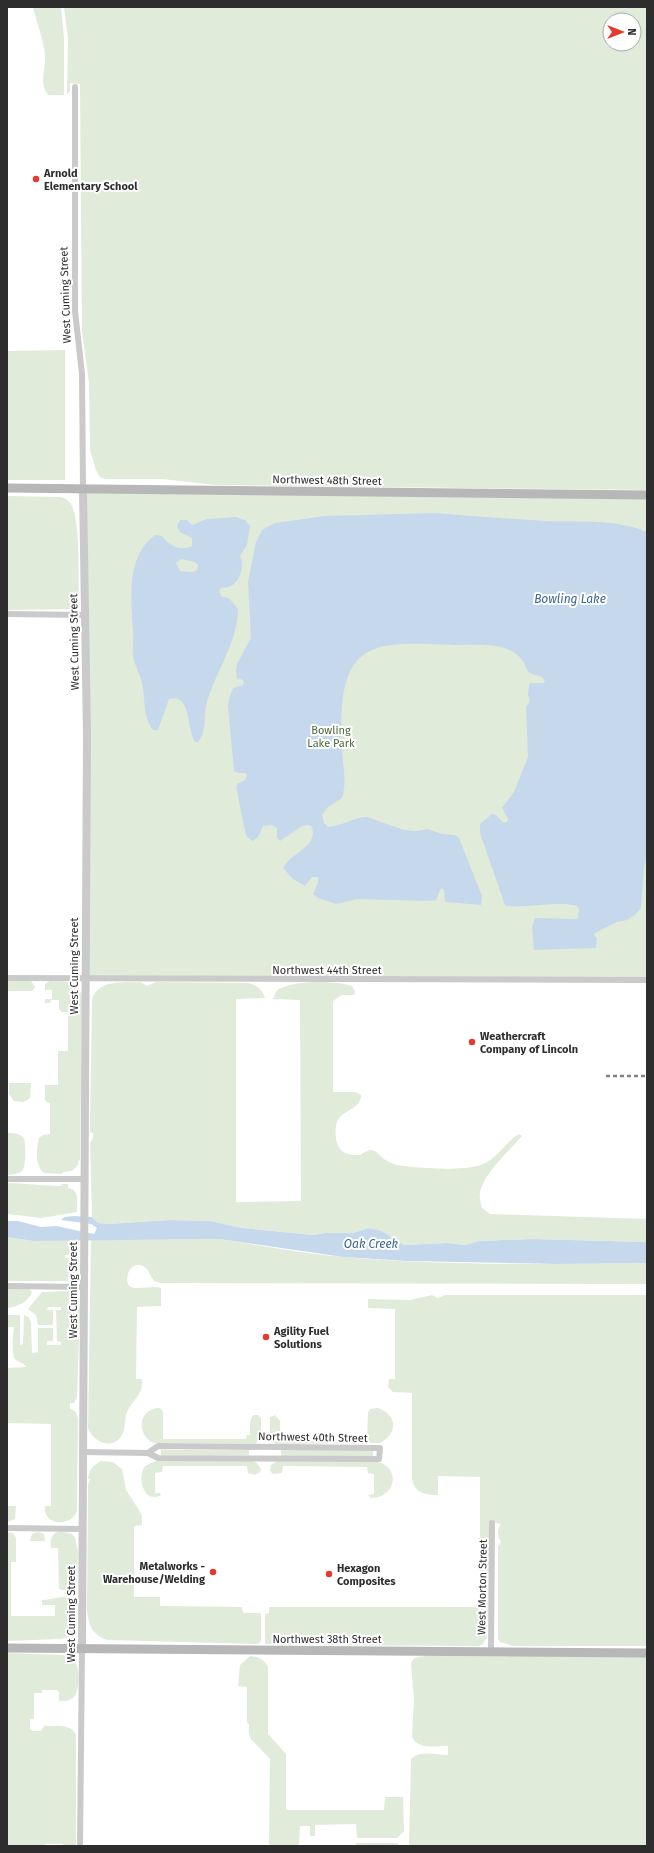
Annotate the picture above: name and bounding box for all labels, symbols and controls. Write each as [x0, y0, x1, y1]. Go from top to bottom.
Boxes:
north arrow [602, 12, 642, 52]
text: N [625, 28, 638, 36]
place label: Arnold Elementary School [43, 167, 138, 193]
marker: Arnold Elementary School [31, 174, 41, 184]
street label: West Cuming Street [57, 246, 74, 344]
street label: Northwest 48th Street [272, 473, 382, 488]
water label: Bowling Lake [534, 592, 606, 606]
street label: West Cuming Street [67, 593, 82, 691]
park label: Bowling Lake Park [307, 724, 355, 750]
street label: West Cuming Street [68, 918, 81, 1014]
street label: Northwest 44th Street [272, 964, 382, 977]
place label: Weathercraft Company of Lincoln [480, 1030, 578, 1056]
marker: Weathercraft Company of Lincoln [467, 1037, 477, 1047]
water label: Oak Creek [344, 1237, 399, 1251]
street label: West Cuming Street [67, 1242, 80, 1338]
place label: Agility Fuel Solutions [273, 1325, 330, 1351]
marker: Agility Fuel Solutions [261, 1332, 271, 1342]
street label: Northwest 40th Street [258, 1430, 368, 1445]
street label: West Morton Street [475, 1539, 490, 1635]
place label: Metalworks - Warehouse/Welding [103, 1560, 206, 1586]
place label: Hexagon Composites [337, 1562, 396, 1588]
street label: West Cuming Street [65, 1566, 78, 1662]
marker: Metalworks - Warehouse/Welding [208, 1567, 218, 1577]
marker: Hexagon Composites [324, 1569, 334, 1579]
street label: Northwest 38th Street [272, 1633, 382, 1646]

